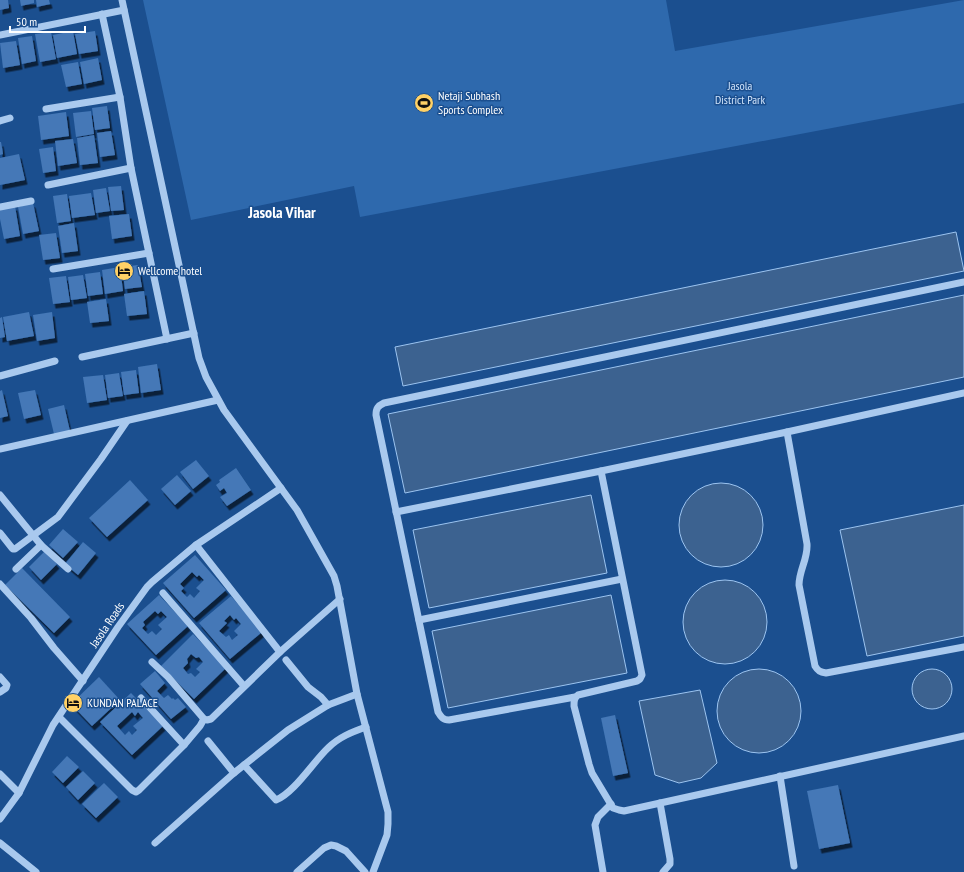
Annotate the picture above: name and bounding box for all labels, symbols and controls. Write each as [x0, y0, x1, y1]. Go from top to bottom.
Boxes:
scale bar [10, 8, 85, 34]
text: 50 m [16, 14, 37, 29]
park label: Jasola District Park [715, 78, 765, 107]
place label: Netaji Subhash Sports Complex [438, 88, 503, 117]
sports icon: Netaji Subhash Sports Complex [413, 92, 435, 114]
district label: Jasola Vihar [247, 202, 316, 222]
hotel icon: Wellcome hotel [113, 260, 135, 282]
place label: Wellcome hotel [138, 263, 202, 278]
street label: Jasola Roads [85, 599, 127, 651]
hotel icon: KUNDAN PALACE [62, 692, 84, 714]
place label: KUNDAN PALACE [87, 695, 158, 710]

